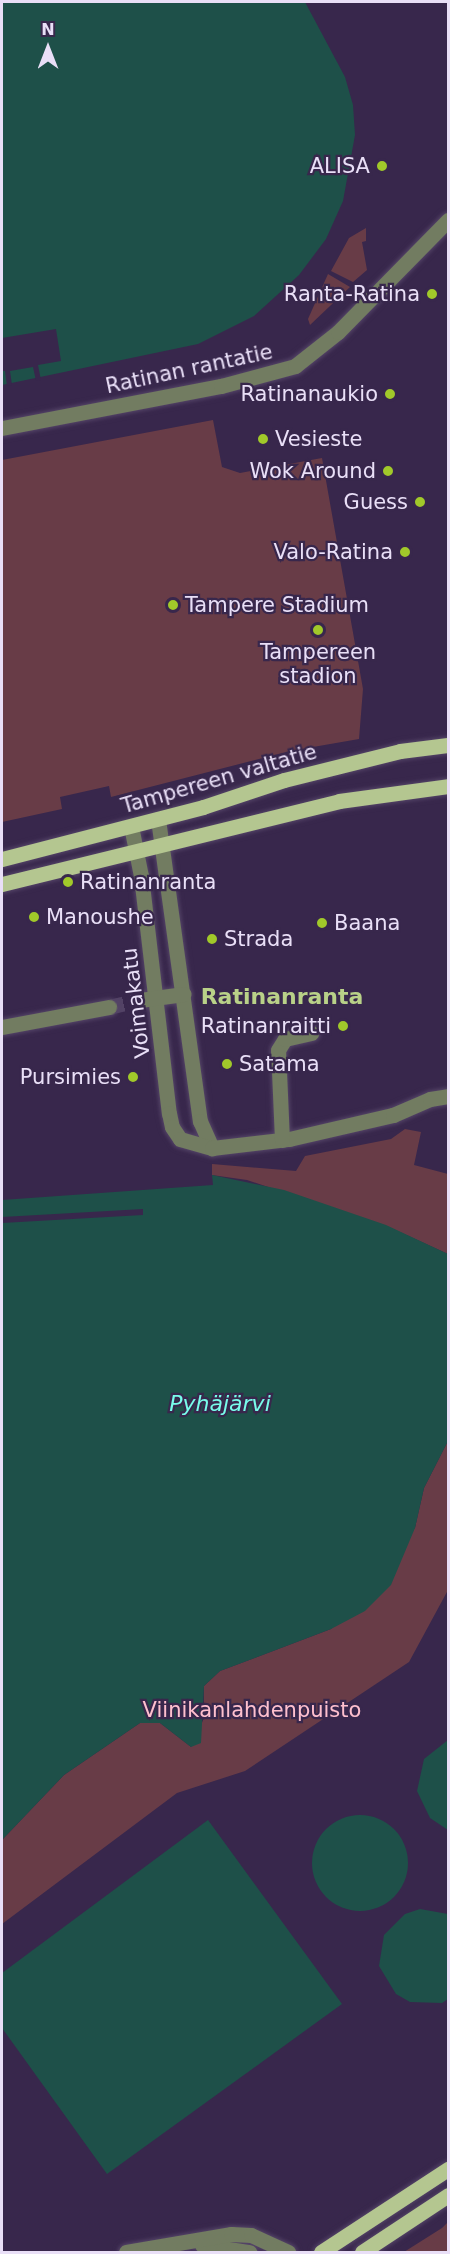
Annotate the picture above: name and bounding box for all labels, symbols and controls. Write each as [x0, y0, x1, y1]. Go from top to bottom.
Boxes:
north arrow [18, 18, 78, 78]
text: N [41, 20, 55, 39]
place label: ALISA [310, 153, 370, 179]
marker: ALISA [375, 159, 389, 173]
place label: Ranta-Ratina [284, 281, 420, 307]
marker: Ranta-Ratina [425, 287, 439, 301]
street label: Ratinan rantatie [103, 339, 275, 399]
place label: Ratinanaukio [240, 381, 378, 407]
marker: Ratinanaukio [383, 387, 397, 401]
place label: Vesieste [275, 426, 362, 452]
marker: Vesieste [256, 432, 270, 446]
place label: Wok Around [249, 458, 376, 484]
marker: Wok Around [381, 464, 395, 478]
place label: Guess [344, 489, 408, 515]
marker: Guess [413, 495, 427, 509]
place label: Valo-Ratina [274, 539, 393, 565]
marker: Valo-Ratina [398, 545, 412, 559]
place label: Tampere Stadium [185, 592, 369, 618]
marker: Tampere Stadium [166, 598, 180, 612]
marker: Tampereen stadion [311, 623, 325, 637]
place label: Tampereen stadion [260, 639, 376, 689]
street label: Tampereen valtatie [118, 739, 320, 819]
place label: Ratinanranta [80, 869, 216, 895]
marker: Ratinanranta [61, 875, 75, 889]
place label: Manoushe [46, 904, 154, 930]
marker: Manoushe [27, 910, 41, 924]
place label: Baana [334, 910, 400, 936]
marker: Baana [315, 916, 329, 930]
place label: Strada [224, 926, 293, 952]
marker: Strada [205, 932, 219, 946]
street label: Voimakatu [117, 946, 155, 1060]
district label: Ratinanranta [201, 984, 363, 1010]
place label: Ratinanraitti [201, 1013, 331, 1039]
marker: Ratinanraitti [336, 1019, 350, 1033]
place label: Satama [239, 1051, 320, 1077]
marker: Satama [220, 1057, 234, 1071]
place label: Pursimies [20, 1064, 121, 1090]
marker: Pursimies [126, 1070, 140, 1084]
water label: Pyhäjärvi [169, 1391, 271, 1417]
park label: Viinikanlahdenpuisto [143, 1697, 361, 1723]

